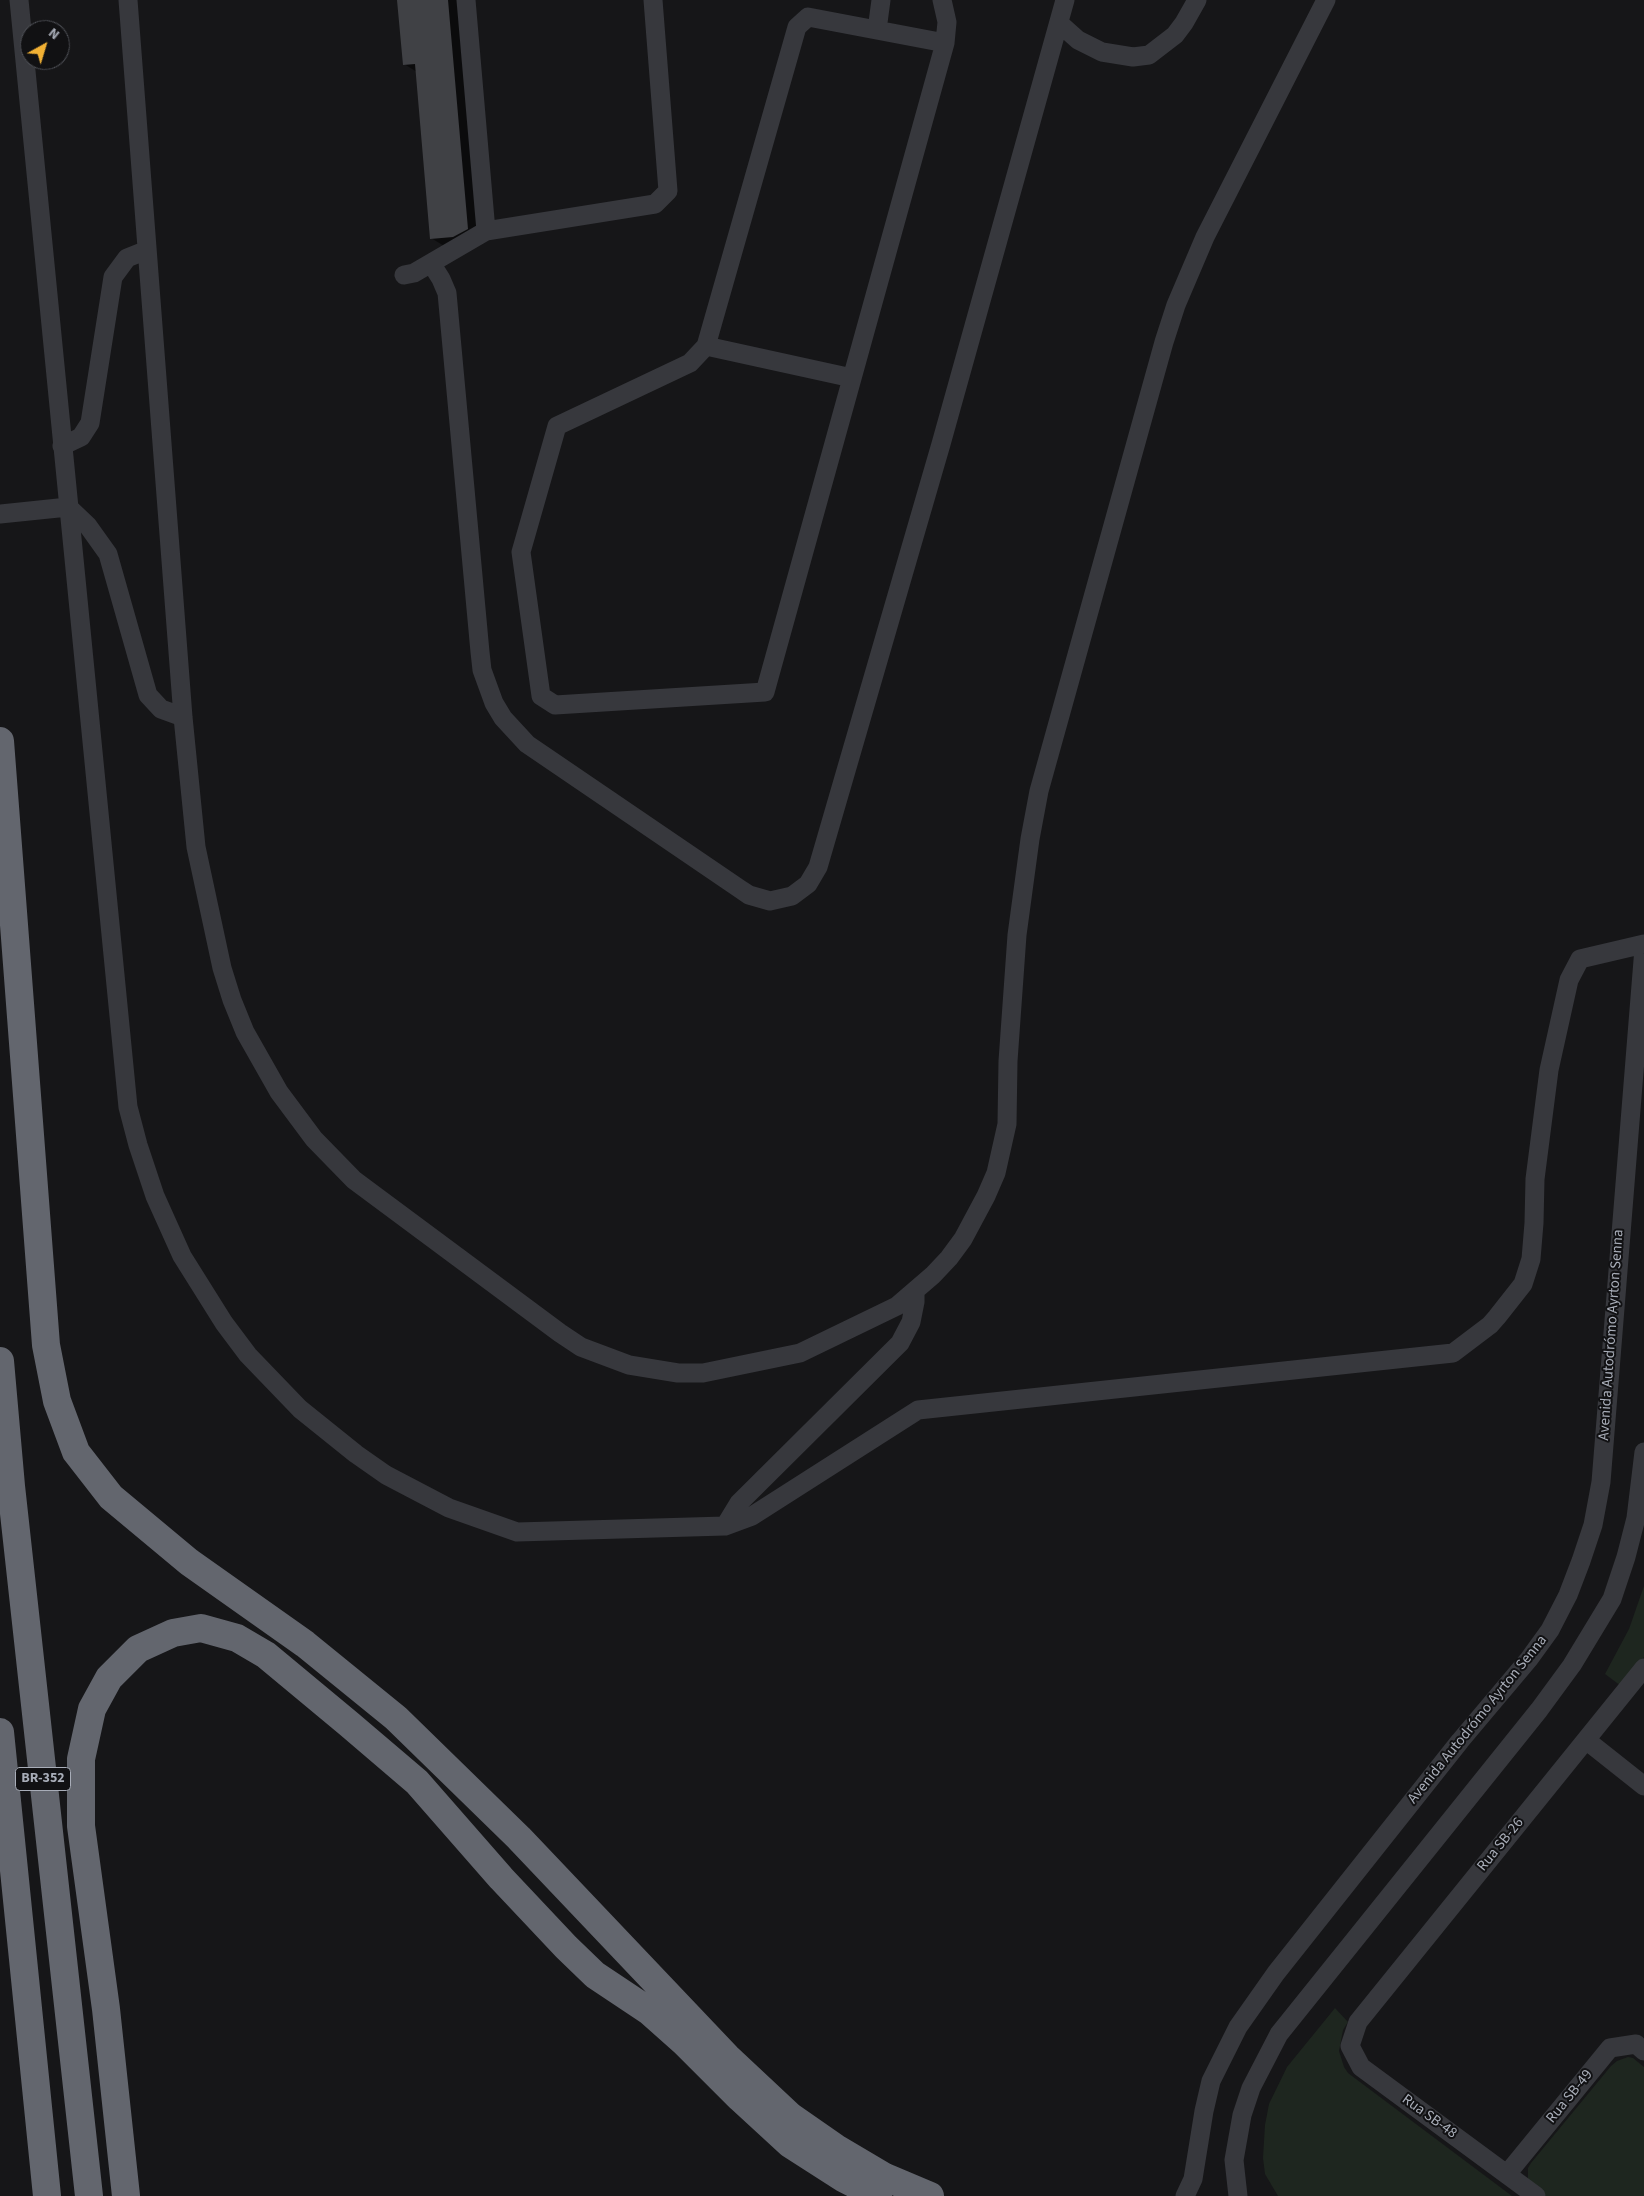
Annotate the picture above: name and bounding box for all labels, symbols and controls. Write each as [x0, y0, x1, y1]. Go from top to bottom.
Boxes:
north arrow [20, 20, 70, 70]
text: N [44, 23, 64, 45]
street label: Avenida Autodrómo Ayrton Senna [1596, 1229, 1628, 1441]
street label: Avenida Autodrómo Ayrton Senna [1405, 1632, 1551, 1808]
road number: BR-352 [15, 1768, 70, 1790]
street label: Rua SB-26 [1474, 1815, 1528, 1875]
street label: Rua SB-49 [1543, 2067, 1597, 2127]
street label: Rua SB-48 [1398, 2091, 1460, 2143]

